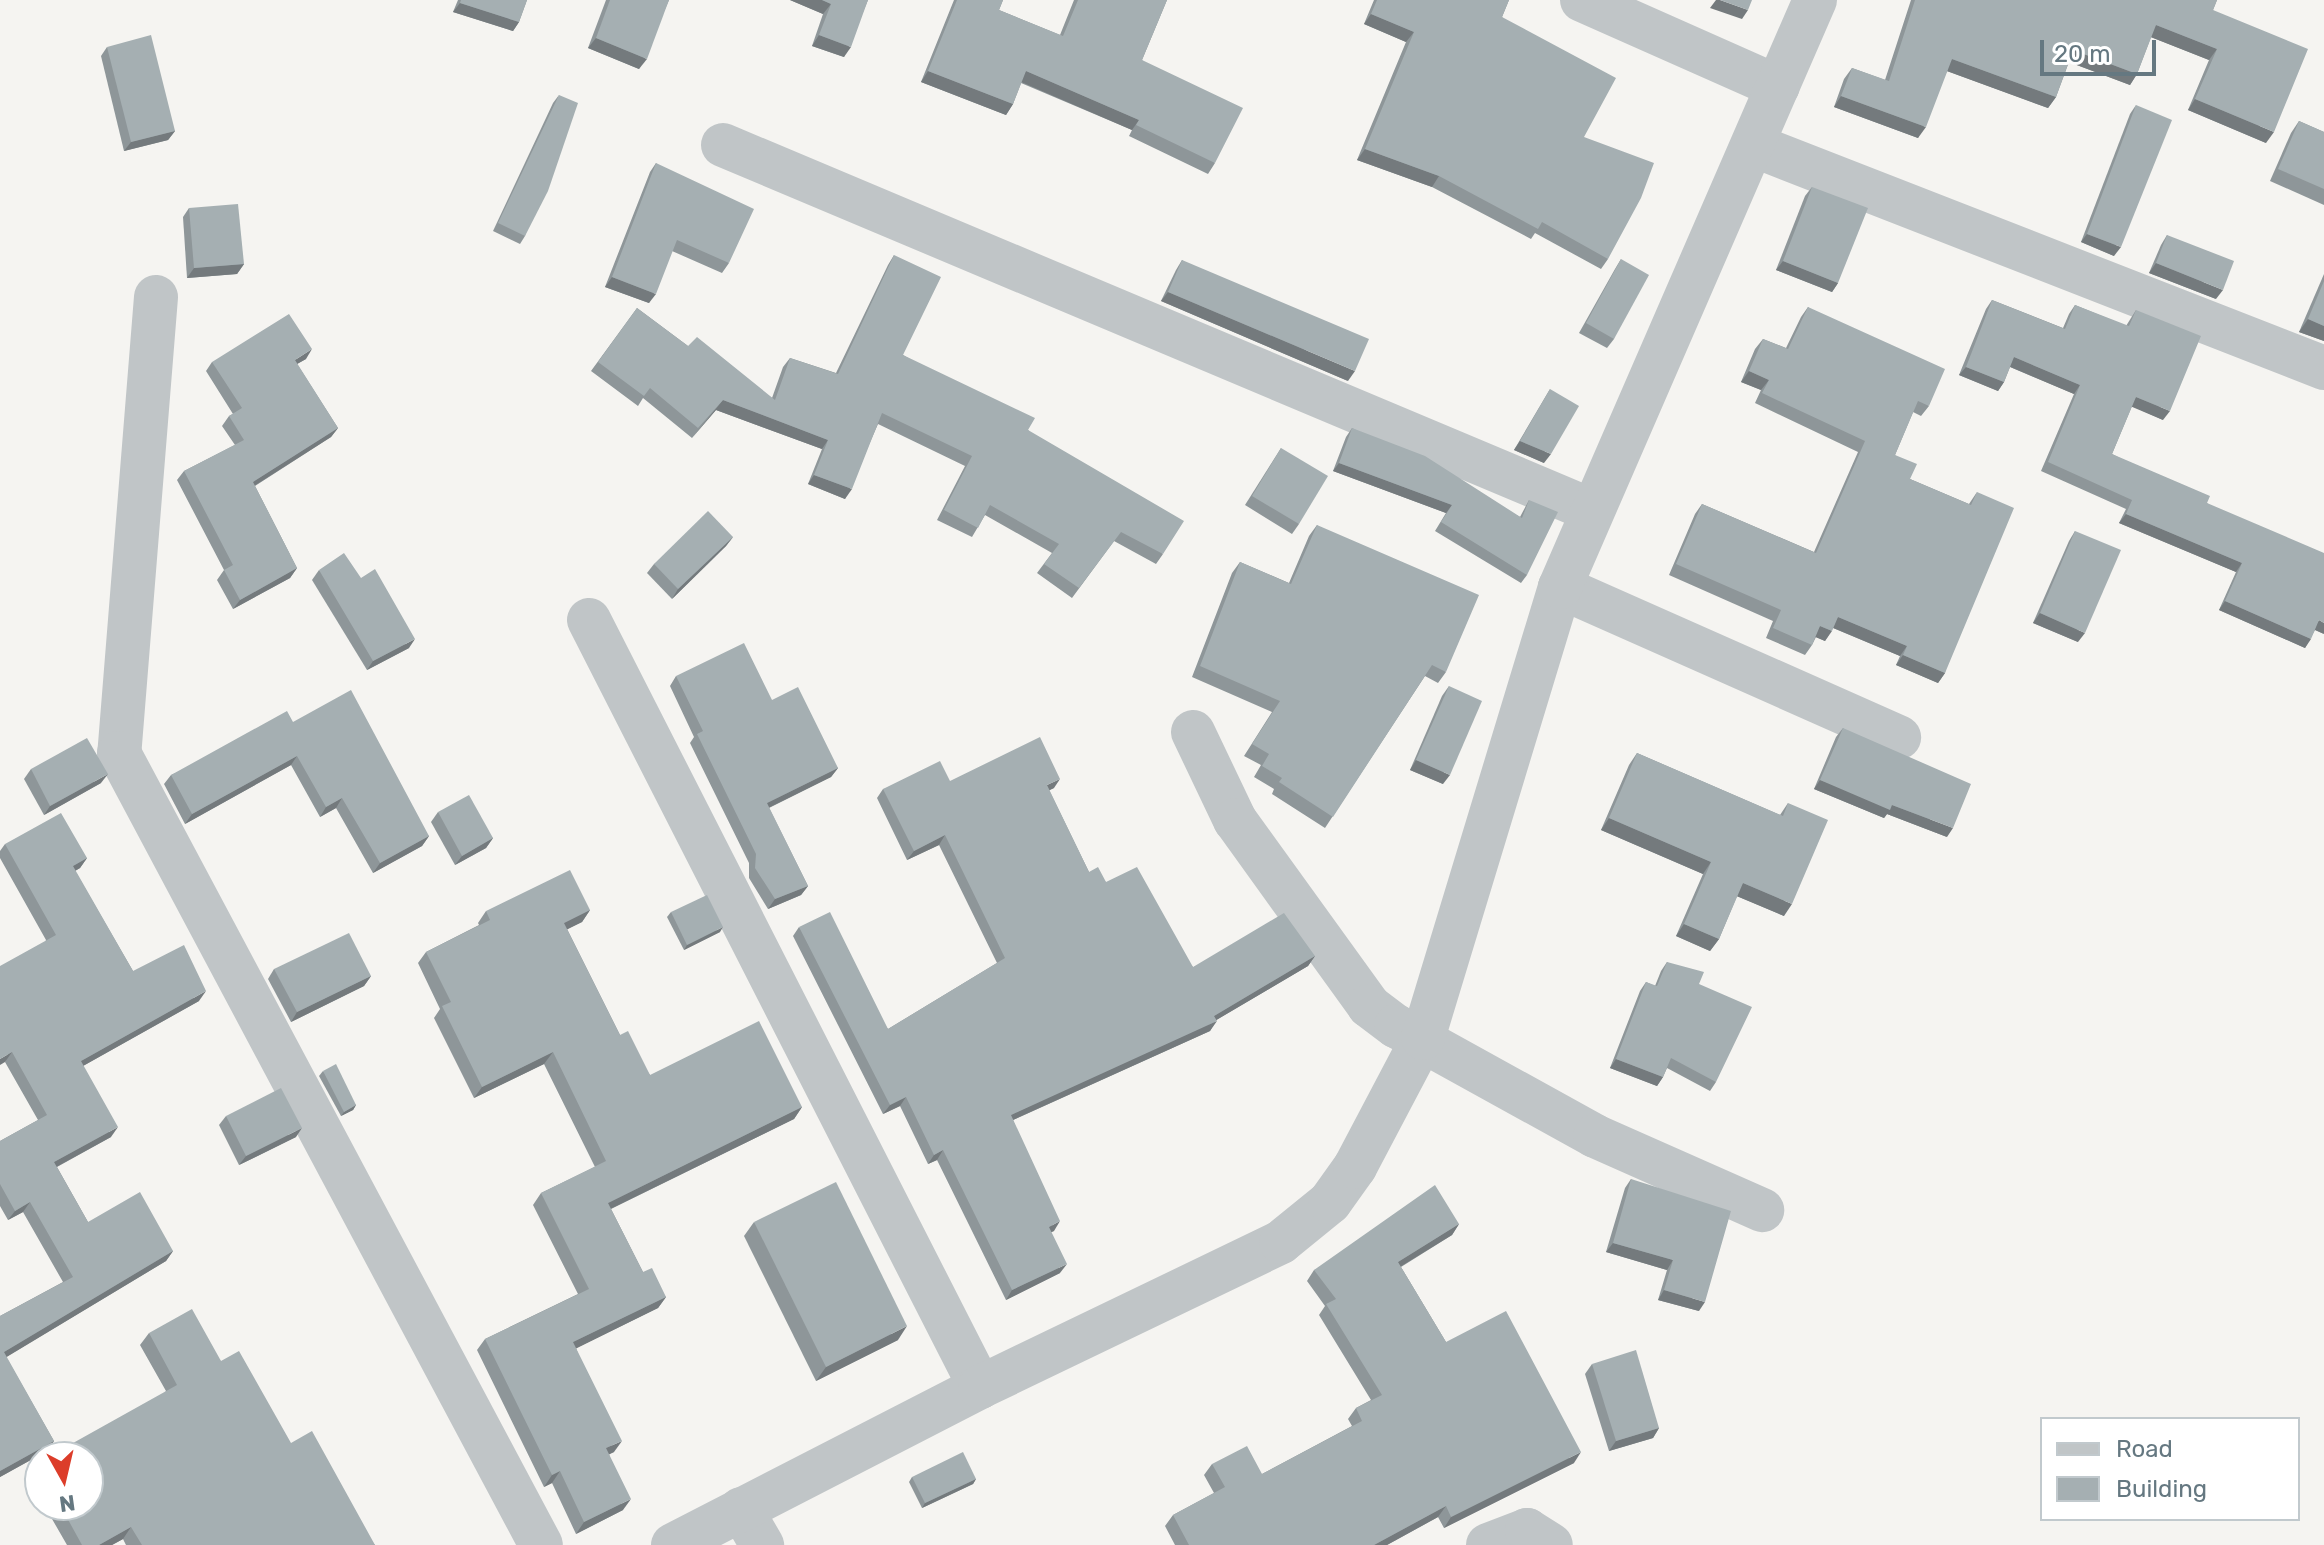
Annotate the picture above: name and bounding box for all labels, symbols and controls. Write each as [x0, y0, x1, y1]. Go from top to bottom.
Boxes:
scale bar [2044, 24, 2160, 74]
text: 20 m [2054, 40, 2111, 68]
legend [2040, 1417, 2300, 1521]
text: Road [2116, 1435, 2173, 1463]
north arrow [24, 1441, 104, 1521]
text: Building [2116, 1475, 2207, 1503]
text: N [57, 1489, 77, 1518]

